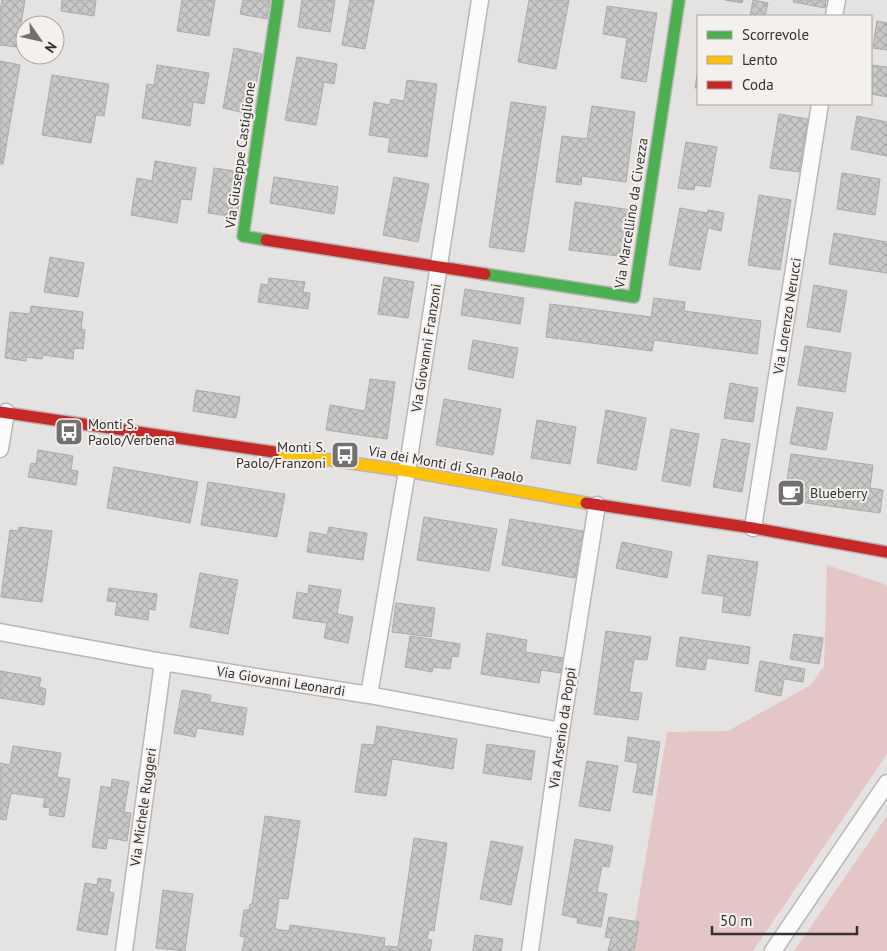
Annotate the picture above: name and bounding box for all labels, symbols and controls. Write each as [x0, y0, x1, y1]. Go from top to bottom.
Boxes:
north arrow [15, 15, 65, 65]
legend [697, 15, 872, 105]
text: Scorrevole [742, 25, 809, 44]
text: N [41, 38, 61, 56]
text: Lento [742, 50, 778, 69]
text: Coda [742, 75, 774, 94]
street label: Via Giuseppe Castiglione [221, 80, 259, 231]
street label: Via Marcellino da Civezza [610, 136, 652, 290]
street label: Via Lorenzo Nerucci [769, 256, 805, 377]
street label: Via Giovanni Franzoni [407, 282, 445, 415]
place label: Monti S. Paolo/Verbena [88, 415, 175, 449]
bus stop icon: Monti S. Paolo/Verbena [54, 417, 84, 447]
place label: Monti S. Paolo/Franzoni [236, 438, 326, 472]
bus stop icon: Monti S. Paolo/Franzoni [330, 440, 360, 470]
street label: Via dei Monti di San Paolo [366, 441, 525, 487]
cafe icon: Blueberry [776, 478, 806, 508]
place label: Blueberry [810, 484, 868, 502]
street label: Via Giovanni Leonardi [214, 662, 347, 700]
street label: Via Arsenio da Poppi [544, 666, 579, 791]
street label: Via Michele Ruggeri [126, 747, 160, 868]
scale bar [712, 904, 857, 936]
text: 50 m [720, 911, 753, 930]

